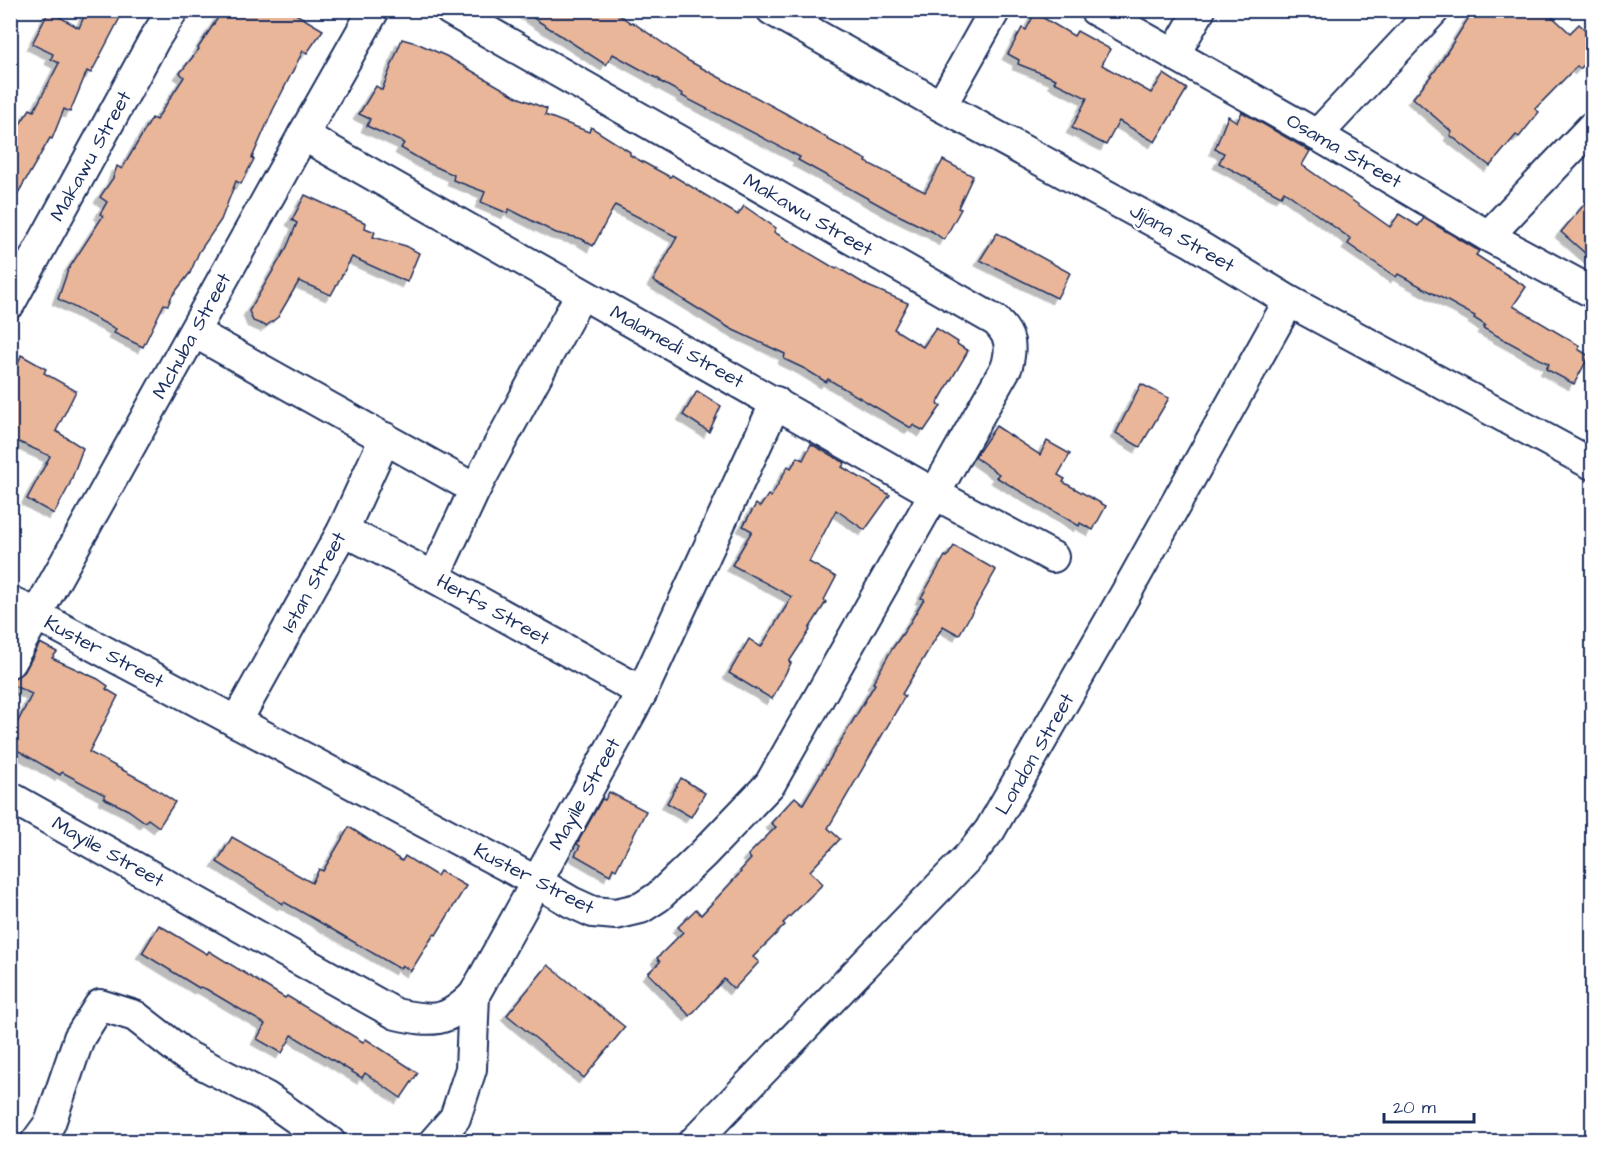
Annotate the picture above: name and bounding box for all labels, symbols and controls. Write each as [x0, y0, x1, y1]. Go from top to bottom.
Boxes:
street label: Makawu Street [44, 86, 138, 226]
street label: Osama Street [1281, 107, 1407, 195]
street label: Makawu Street [738, 167, 878, 263]
street label: Jijana Street [1124, 197, 1240, 279]
street label: Mchuba Street [146, 268, 238, 404]
street label: Malamedi Street [605, 299, 749, 395]
street label: Istan Street [275, 527, 353, 637]
street label: Herfs Street [431, 567, 555, 653]
street label: Kuster Street [39, 609, 169, 695]
street label: London Street [989, 688, 1081, 820]
street label: Mayile Street [543, 733, 628, 856]
street label: Mayile Street [46, 810, 169, 895]
street label: Kuster Street [469, 837, 599, 921]
scale bar [1384, 1086, 1474, 1124]
text: 20 m [1393, 1095, 1436, 1120]

